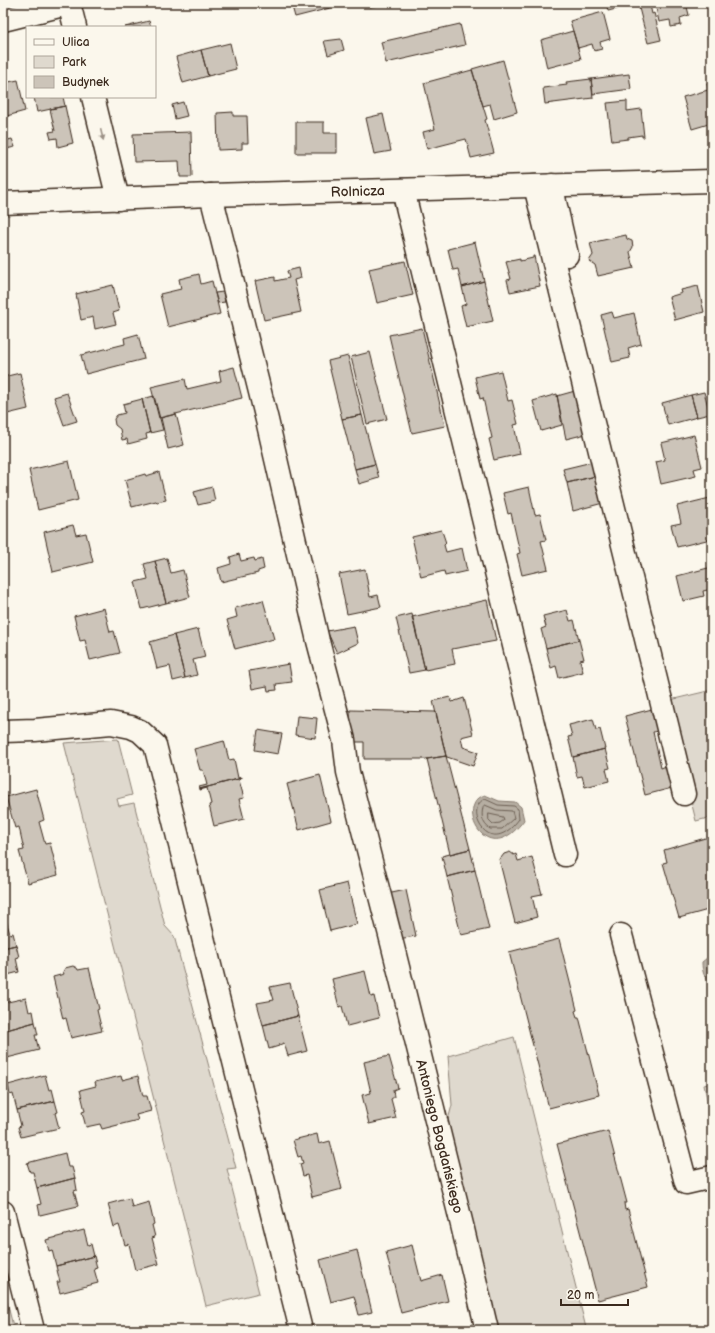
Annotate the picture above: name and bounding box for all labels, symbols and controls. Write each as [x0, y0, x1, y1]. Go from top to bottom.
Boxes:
legend [26, 26, 156, 98]
text: Ulica [62, 35, 90, 50]
text: Park [62, 55, 86, 70]
text: Budynek [62, 75, 109, 90]
one-way arrow [100, 129, 106, 141]
street label: Rolnicza [330, 182, 385, 200]
street label: Antoniego Bogdańskiego [413, 1057, 467, 1215]
scale bar [561, 1281, 628, 1307]
text: 20 m [567, 1288, 594, 1303]

